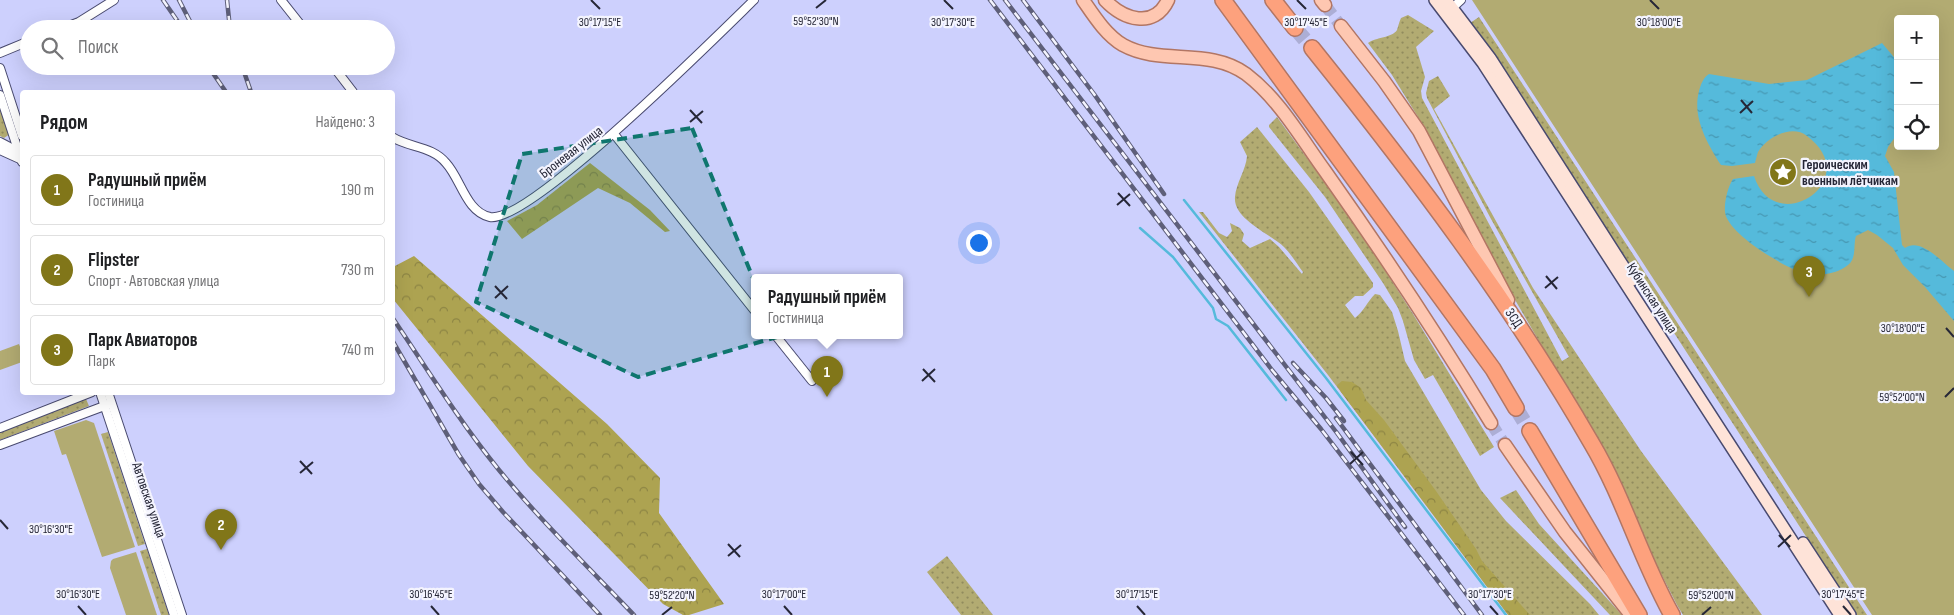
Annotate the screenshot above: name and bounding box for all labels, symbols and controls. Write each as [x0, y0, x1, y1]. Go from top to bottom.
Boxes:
text: 59°52'30"N [793, 14, 839, 29]
text: 30°17'15"E [579, 15, 621, 30]
text: 30°17'30"E [931, 15, 975, 30]
text: 30°17'45"E [1284, 15, 1328, 30]
text: 30°18'00"E [1637, 15, 1681, 30]
map controls [1894, 15, 1939, 150]
button: + [1894, 15, 1939, 60]
search box [20, 20, 395, 75]
icon: search [38, 34, 66, 62]
text: Поиск [78, 36, 118, 59]
button: − [1894, 60, 1939, 105]
button: locate [1894, 105, 1939, 150]
text: Рядом [40, 110, 88, 135]
text: Найдено: 3 [315, 113, 375, 132]
street label: Броневая улица [536, 122, 606, 182]
place label: Героическим военным лётчикам [1802, 156, 1898, 189]
place icon: Героическим военным лётчикам [1768, 157, 1798, 187]
text: Радушный приём [88, 169, 207, 192]
text: 1 [54, 181, 60, 200]
text: 190 m [341, 181, 374, 200]
text: Гостиница [88, 192, 144, 211]
your location [966, 230, 992, 256]
text: Flipster [88, 249, 139, 272]
pin: 3 [1793, 256, 1825, 297]
street label: Кубинская улица [1623, 260, 1681, 336]
text: 2 [53, 261, 61, 280]
text: 730 m [341, 261, 374, 280]
text: Спорт · Автовская улица [88, 272, 219, 291]
popup [751, 274, 903, 339]
text: Радушный приём [768, 286, 886, 309]
street label: ЗСД [1501, 305, 1527, 331]
text: Гостиница [768, 309, 824, 328]
text: 30°18'00"E [1881, 321, 1925, 336]
text: Парк Авиаторов [88, 329, 197, 352]
text: 3 [53, 341, 61, 360]
text: 740 m [342, 341, 374, 360]
text: Парк [88, 352, 115, 371]
pin: 1 [811, 356, 843, 397]
text: 59°52'00"N [1879, 390, 1925, 405]
street label: Автовская улица [128, 459, 170, 540]
pin: 2 [205, 509, 237, 550]
text: 30°16'30"E [29, 522, 73, 537]
text: 30°16'30"E [56, 587, 100, 602]
text: 30°16'45"E [409, 587, 453, 602]
text: 30°17'00"E [762, 587, 806, 602]
text: 30°17'15"E [1116, 587, 1158, 602]
text: 30°17'30"E [1468, 587, 1512, 602]
text: 30°17'45"E [1821, 587, 1865, 602]
text: 59°52'20"N [649, 588, 695, 603]
text: 59°52'00"N [1688, 588, 1734, 603]

